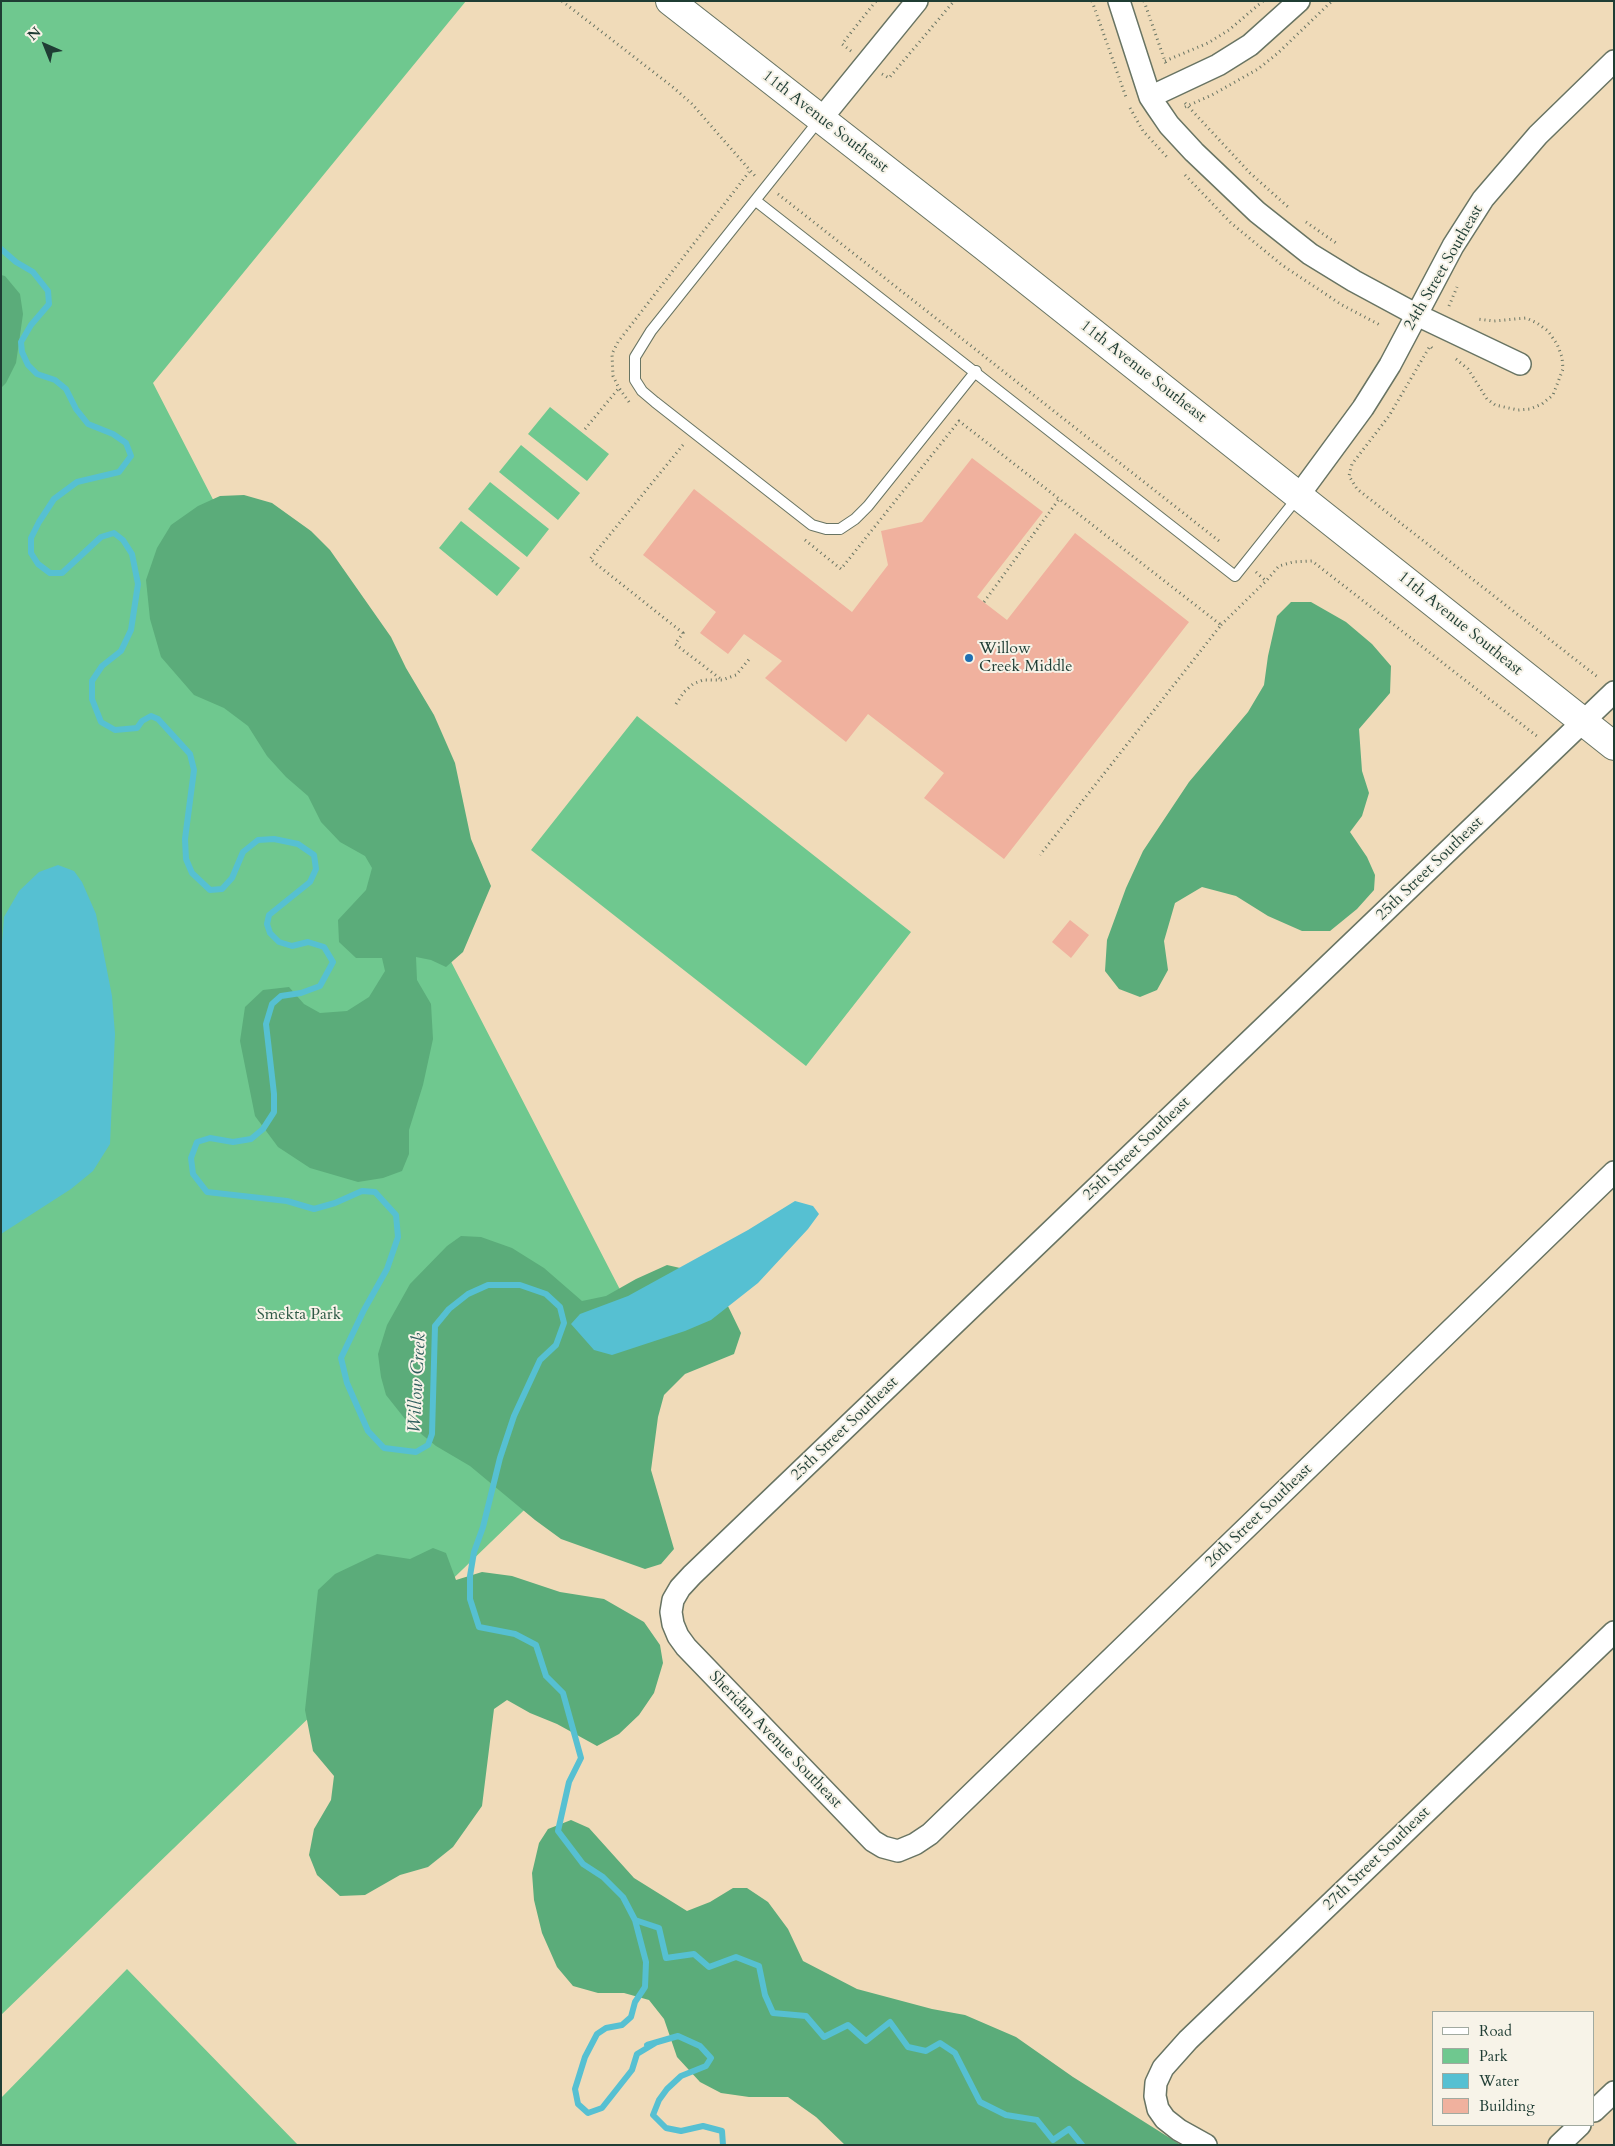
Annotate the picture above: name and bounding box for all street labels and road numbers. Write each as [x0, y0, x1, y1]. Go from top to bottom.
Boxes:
street label: 11th Avenue Southeast [758, 67, 892, 177]
street label: 24th Street Southeast [1400, 202, 1488, 334]
street label: 11th Avenue Southeast [1076, 317, 1210, 427]
street label: 11th Avenue Southeast [1394, 568, 1526, 680]
street label: 25th Street Southeast [1373, 813, 1487, 925]
street label: 25th Street Southeast [1080, 1093, 1194, 1205]
street label: 25th Street Southeast [788, 1373, 902, 1485]
street label: 26th Street Southeast [1202, 1460, 1316, 1572]
street label: Sheridan Avenue Southeast [704, 1667, 846, 1813]
street label: 27th Street Southeast [1320, 1803, 1434, 1915]

